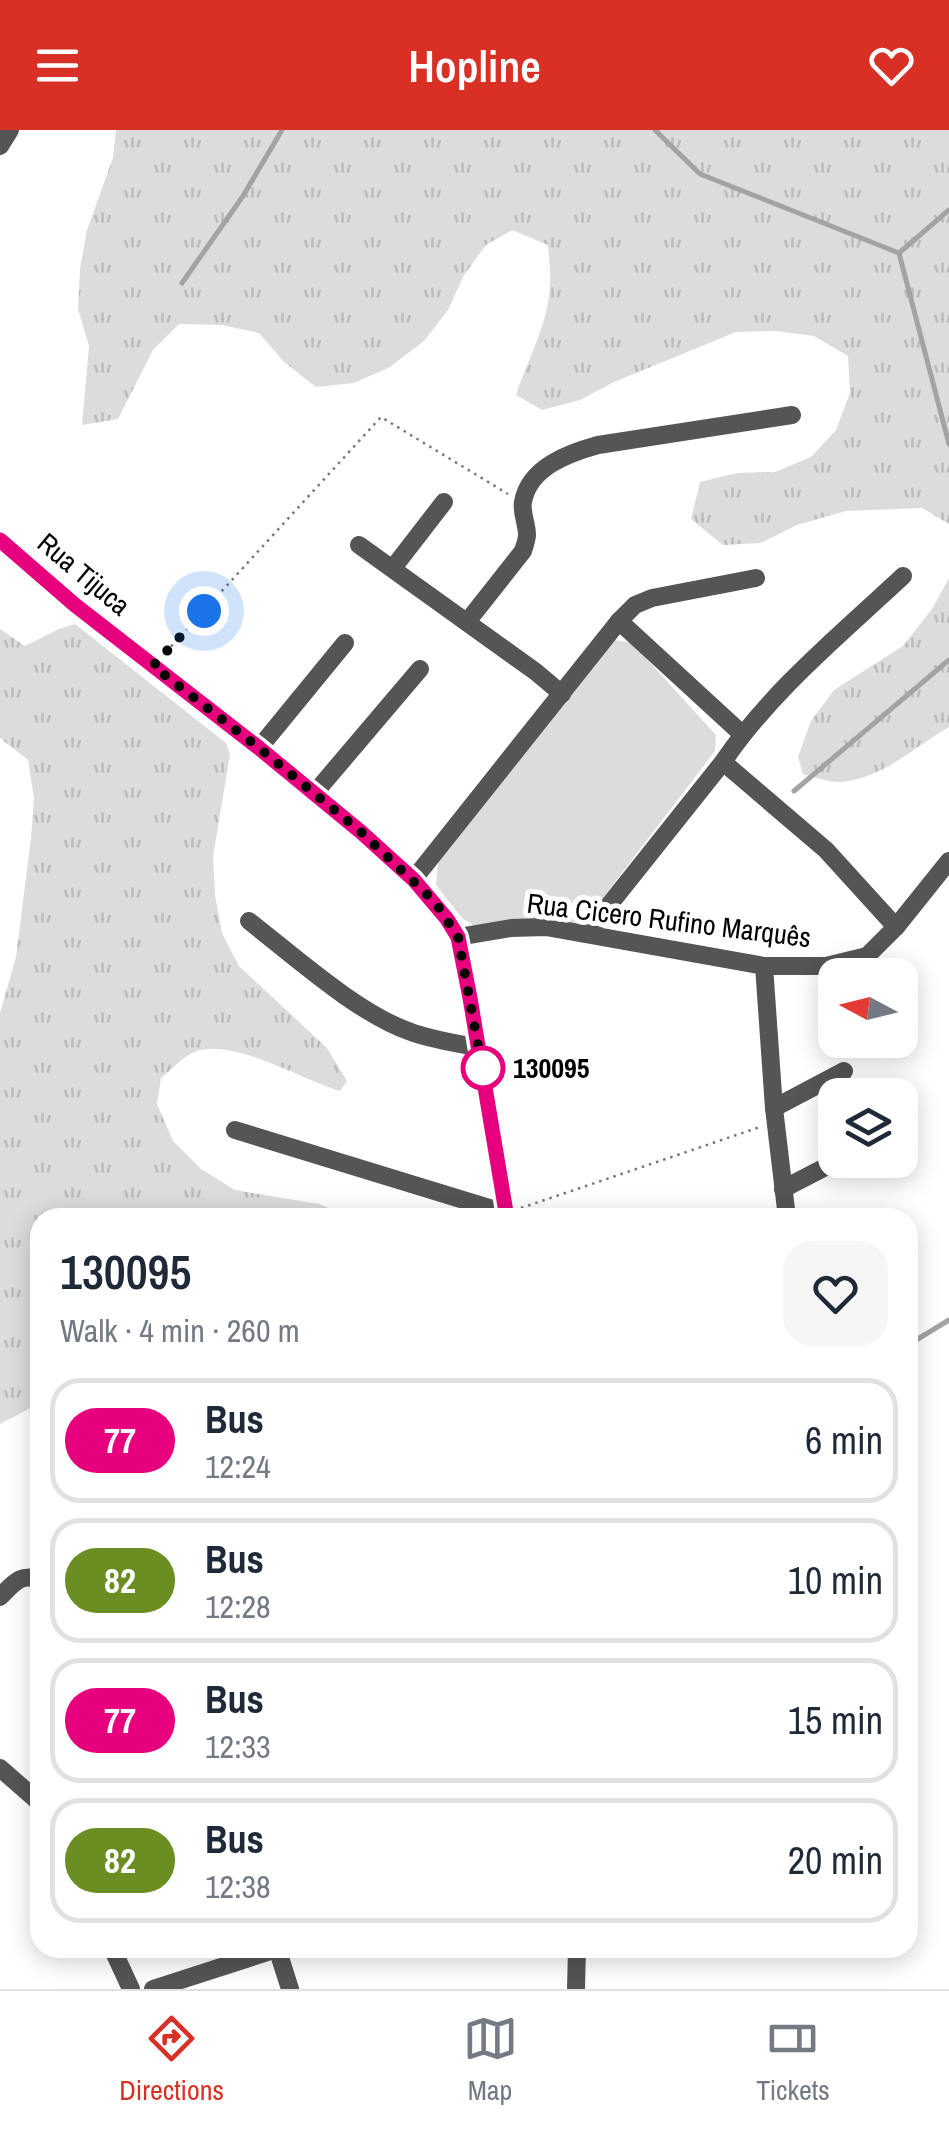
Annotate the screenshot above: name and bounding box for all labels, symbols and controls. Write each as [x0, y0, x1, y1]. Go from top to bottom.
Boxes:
text: Hopline [408, 35, 541, 96]
icon: menu [30, 38, 85, 93]
icon: heart [864, 38, 919, 93]
street label: Rua Tijuca [30, 524, 139, 624]
your location [179, 586, 229, 636]
street label: Rua Cicero Rufino Marquês [525, 884, 813, 956]
north arrow [818, 958, 918, 1058]
map controls [818, 958, 918, 1178]
marker: 130095 [462, 1047, 504, 1089]
place label: 130095 [513, 1049, 590, 1087]
button: layers [818, 1078, 918, 1178]
text: 130095 [60, 1239, 191, 1304]
button: heart [783, 1241, 888, 1346]
text: Walk · 4 min · 260 m [60, 1309, 300, 1352]
text: Bus [205, 1394, 264, 1445]
text: 6 min [805, 1415, 883, 1466]
text: 77 [104, 1417, 136, 1464]
text: 12:24 [205, 1445, 271, 1488]
text: Bus [205, 1534, 264, 1585]
text: 10 min [788, 1555, 883, 1606]
text: 82 [104, 1557, 136, 1604]
text: 12:28 [205, 1585, 271, 1628]
text: Bus [205, 1674, 264, 1725]
text: 15 min [788, 1695, 883, 1746]
text: 77 [104, 1697, 136, 1744]
text: 12:33 [205, 1725, 271, 1768]
text: Bus [205, 1814, 264, 1865]
text: 20 min [788, 1835, 883, 1886]
text: 82 [104, 1837, 136, 1884]
text: 12:38 [205, 1865, 271, 1908]
tab: Directions [119, 2011, 224, 2109]
tab: Map [463, 2011, 518, 2109]
tab: Tickets [756, 2011, 830, 2109]

